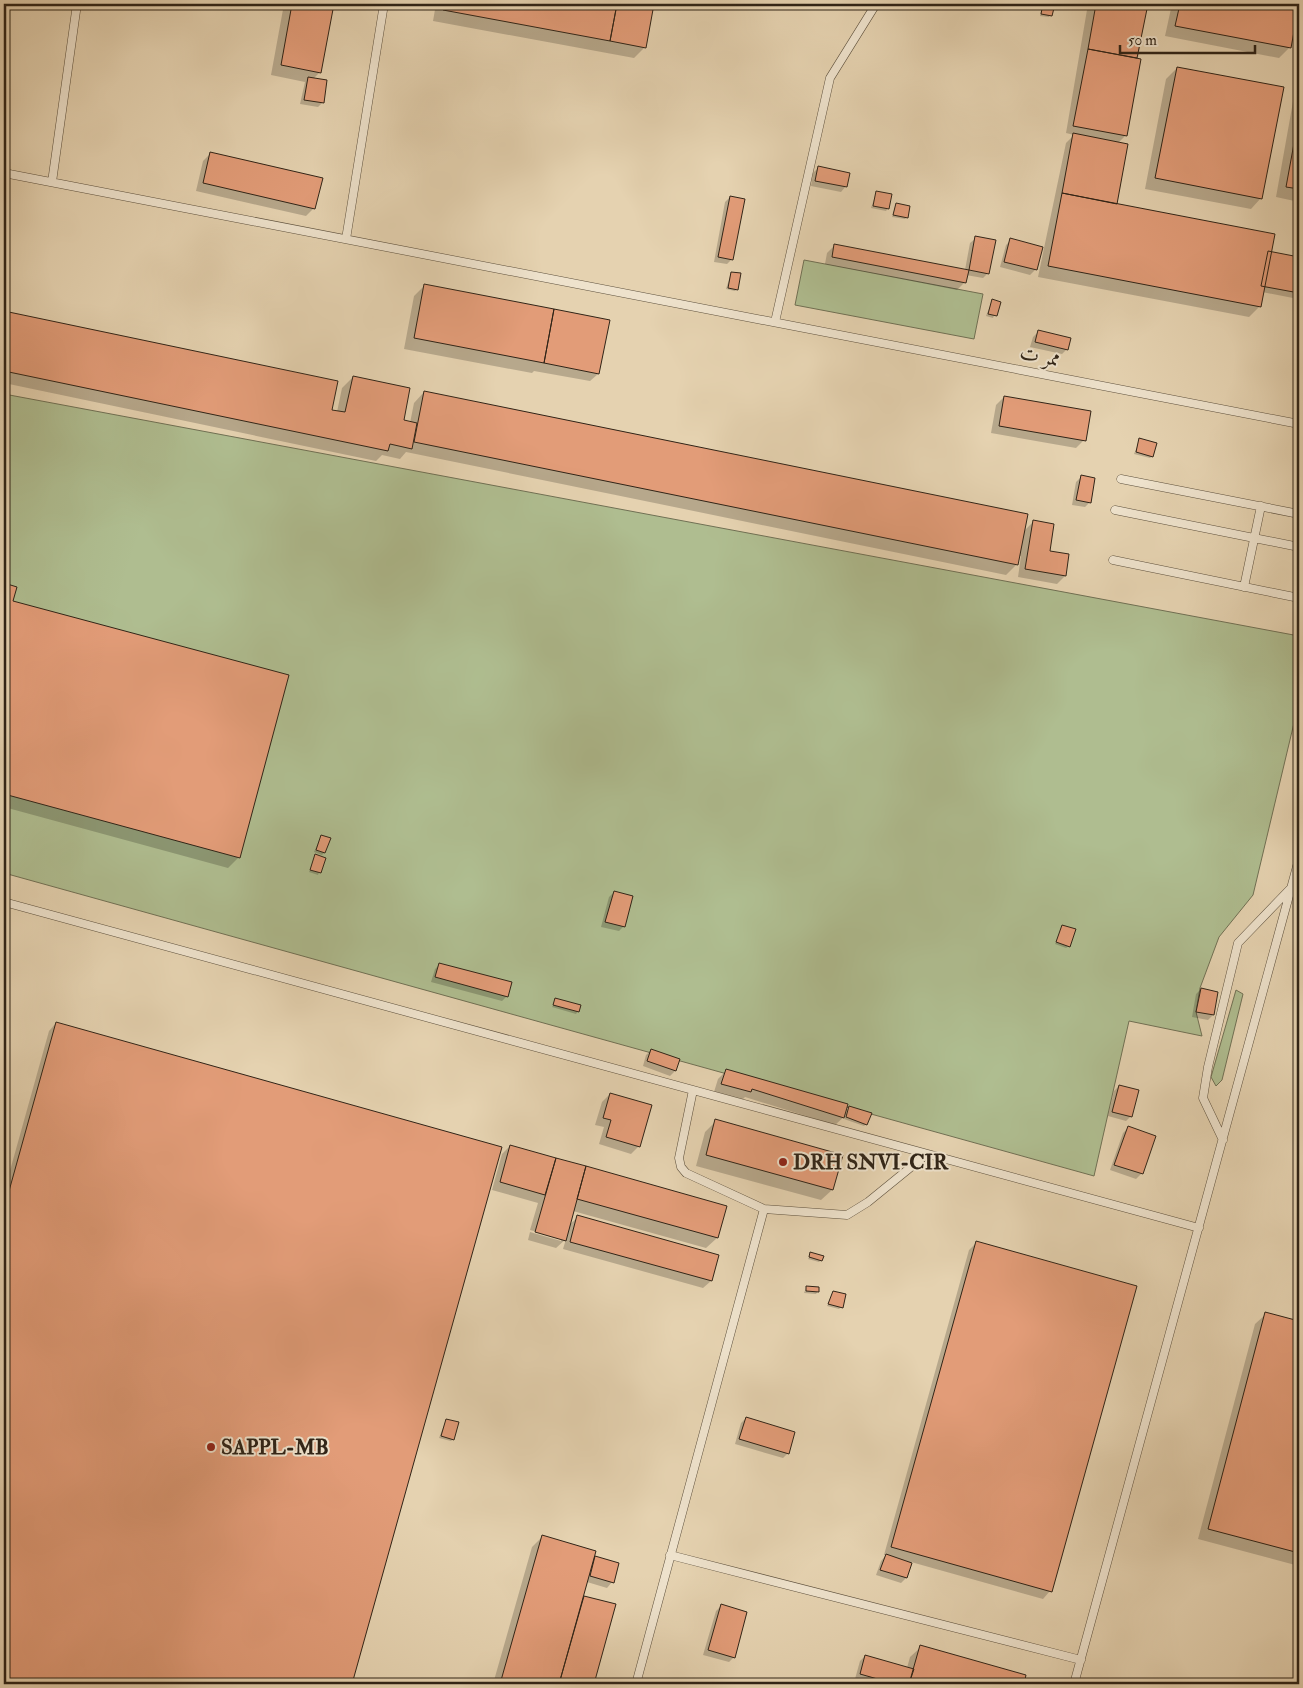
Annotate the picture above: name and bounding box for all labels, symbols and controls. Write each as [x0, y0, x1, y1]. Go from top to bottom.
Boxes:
scale bar [1120, 22, 1256, 54]
text: 50 m [1128, 31, 1157, 50]
street label: ممر ت [1018, 339, 1062, 373]
place label: DRH SNVI-CIR [793, 1149, 949, 1176]
marker: DRH SNVI-CIR [777, 1156, 789, 1168]
place label: SAPPL-MB [221, 1434, 329, 1461]
marker: SAPPL-MB [205, 1441, 217, 1453]

